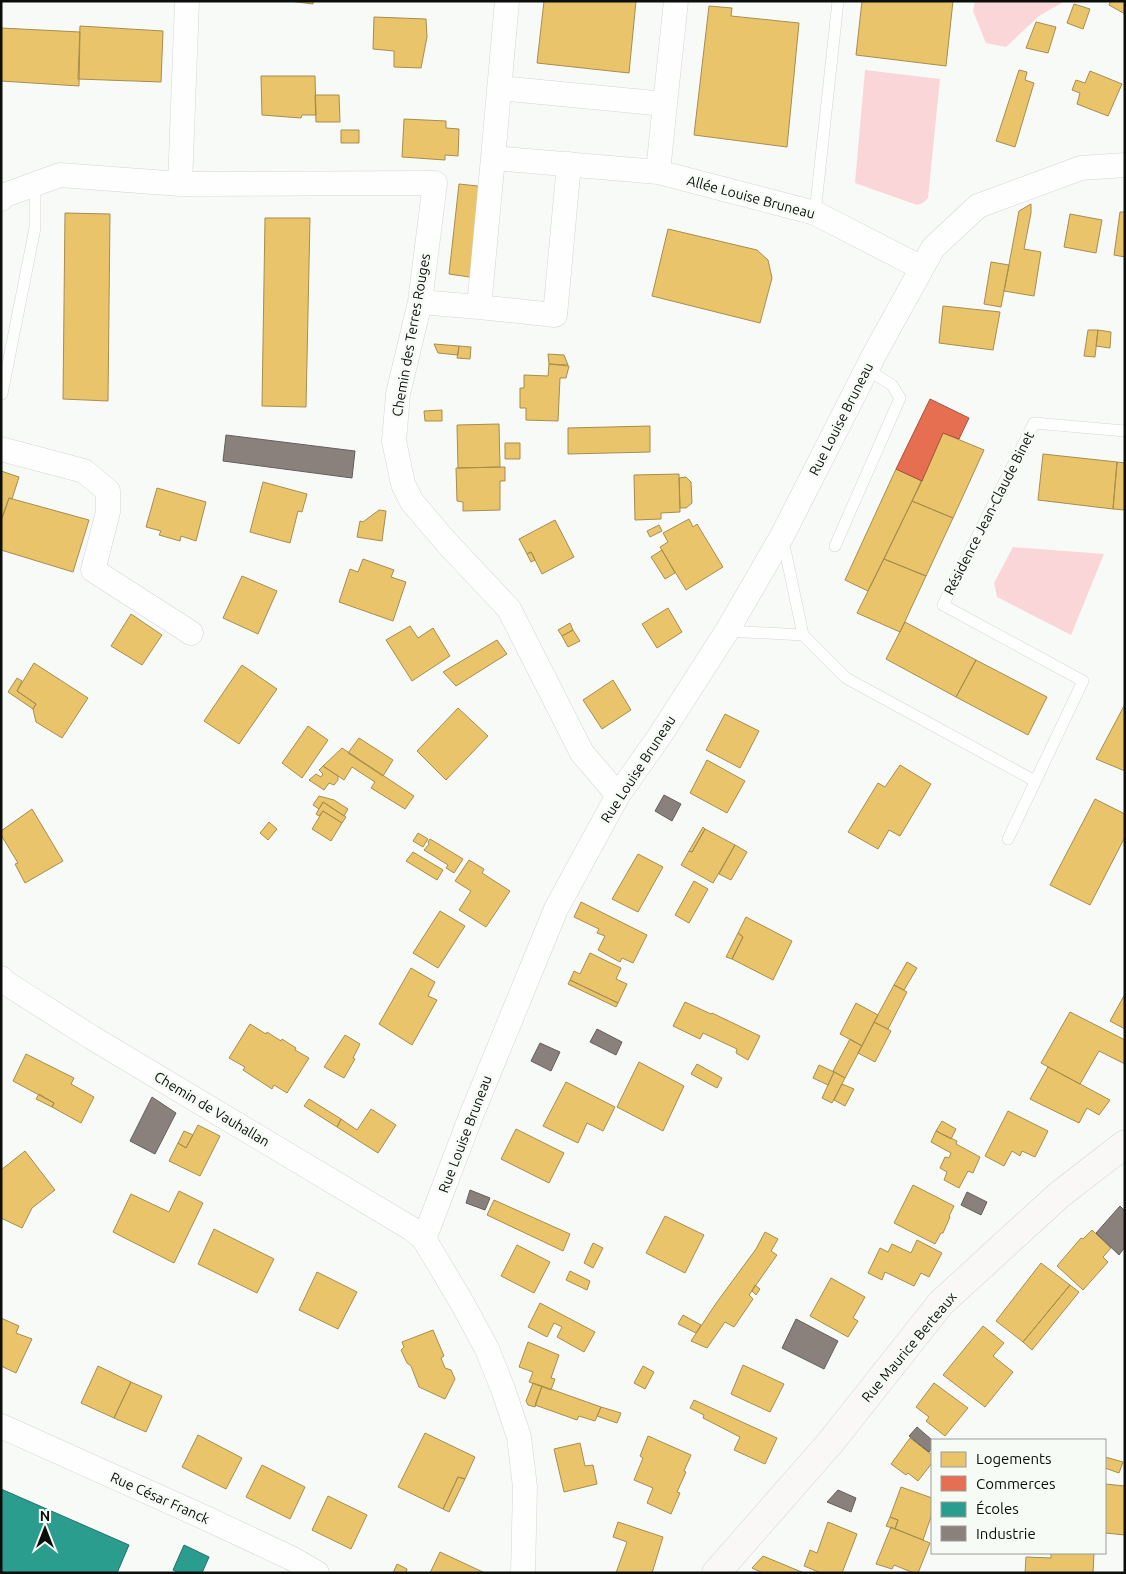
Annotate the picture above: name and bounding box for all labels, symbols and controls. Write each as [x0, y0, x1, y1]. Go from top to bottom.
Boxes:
street label: Allée Louise Bruneau [685, 172, 817, 222]
street label: Chemin des Terres Rouges [389, 252, 433, 418]
street label: Rue Louise Bruneau [806, 360, 876, 478]
street label: Résidence Jean-Claude Binet [941, 428, 1037, 597]
street label: Rue Louise Bruneau [597, 712, 679, 826]
street label: Chemin de Vauhallan [151, 1068, 273, 1150]
street label: Rue Louise Bruneau [435, 1073, 495, 1195]
street label: Rue Maurice Berteaux [858, 1289, 960, 1405]
legend [931, 1439, 1106, 1554]
text: Logements [976, 1450, 1052, 1467]
street label: Rue César Franck [108, 1469, 212, 1527]
text: Commerces [976, 1475, 1056, 1492]
text: Écoles [976, 1500, 1019, 1517]
north arrow [20, 1504, 70, 1554]
text: N [40, 1508, 50, 1524]
text: Industrie [976, 1525, 1036, 1542]

